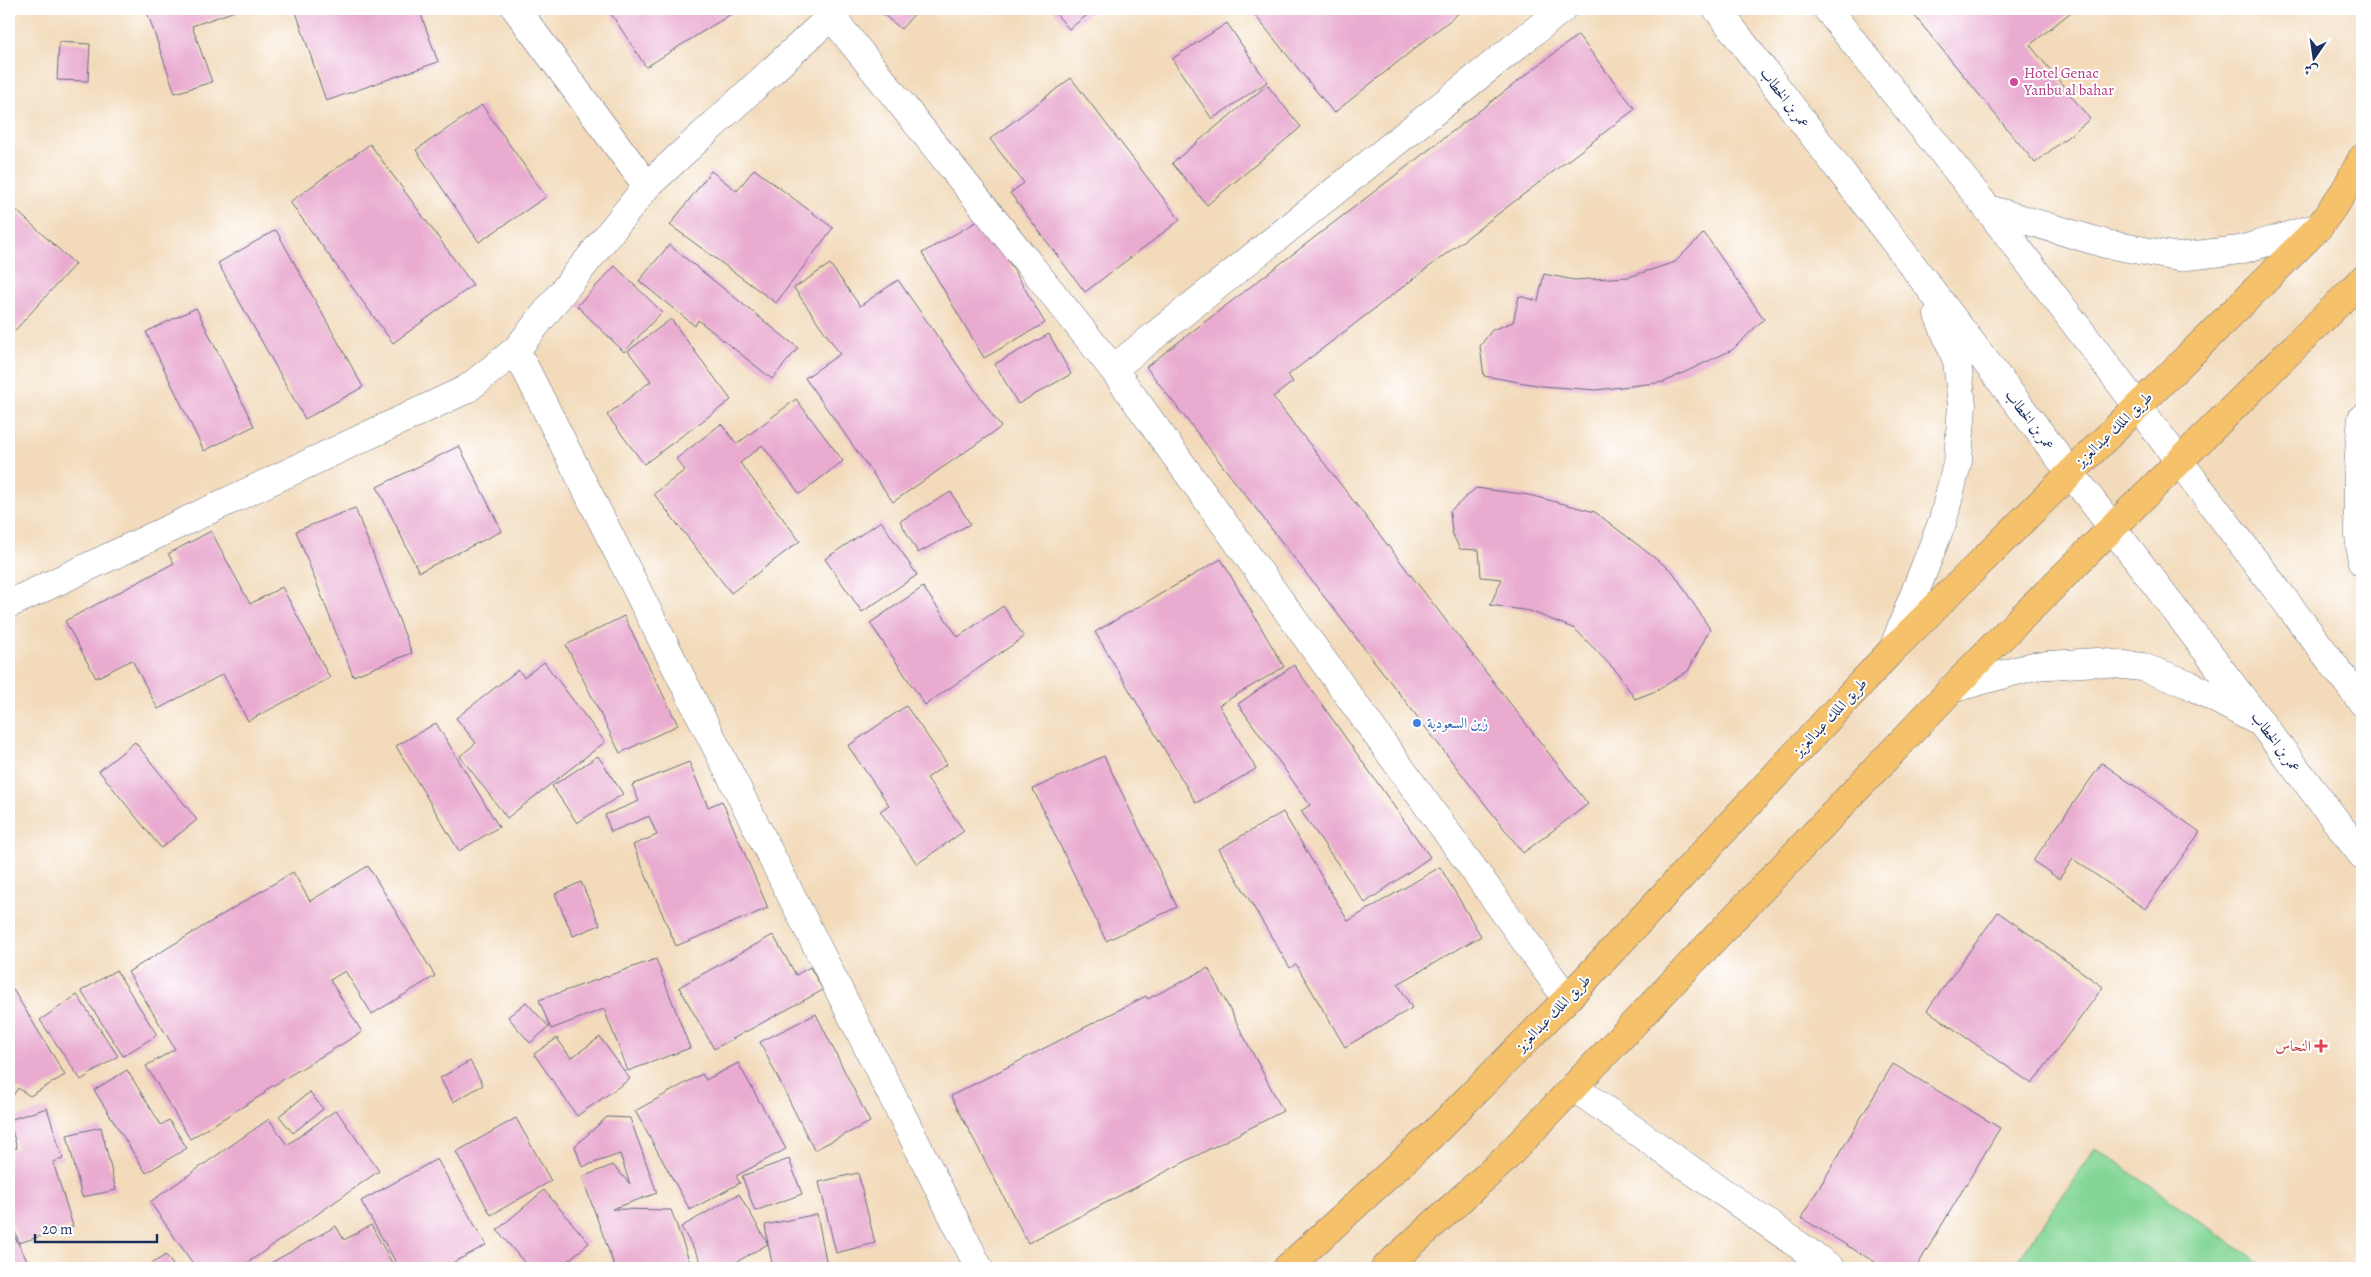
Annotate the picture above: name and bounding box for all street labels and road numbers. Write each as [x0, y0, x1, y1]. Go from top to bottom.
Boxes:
street label: عمر بن الخطاب [1756, 64, 1814, 132]
street label: عمر بن الخطاب [2001, 386, 2059, 454]
street label: طريق الملك عبدالعزيز [2070, 387, 2157, 472]
street label: طريق الملك عبدالعزيز [1787, 674, 1871, 762]
street label: عمر بن الخطاب [2247, 708, 2305, 776]
street label: طريق الملك عبدالعزيز [1510, 970, 1595, 1057]

